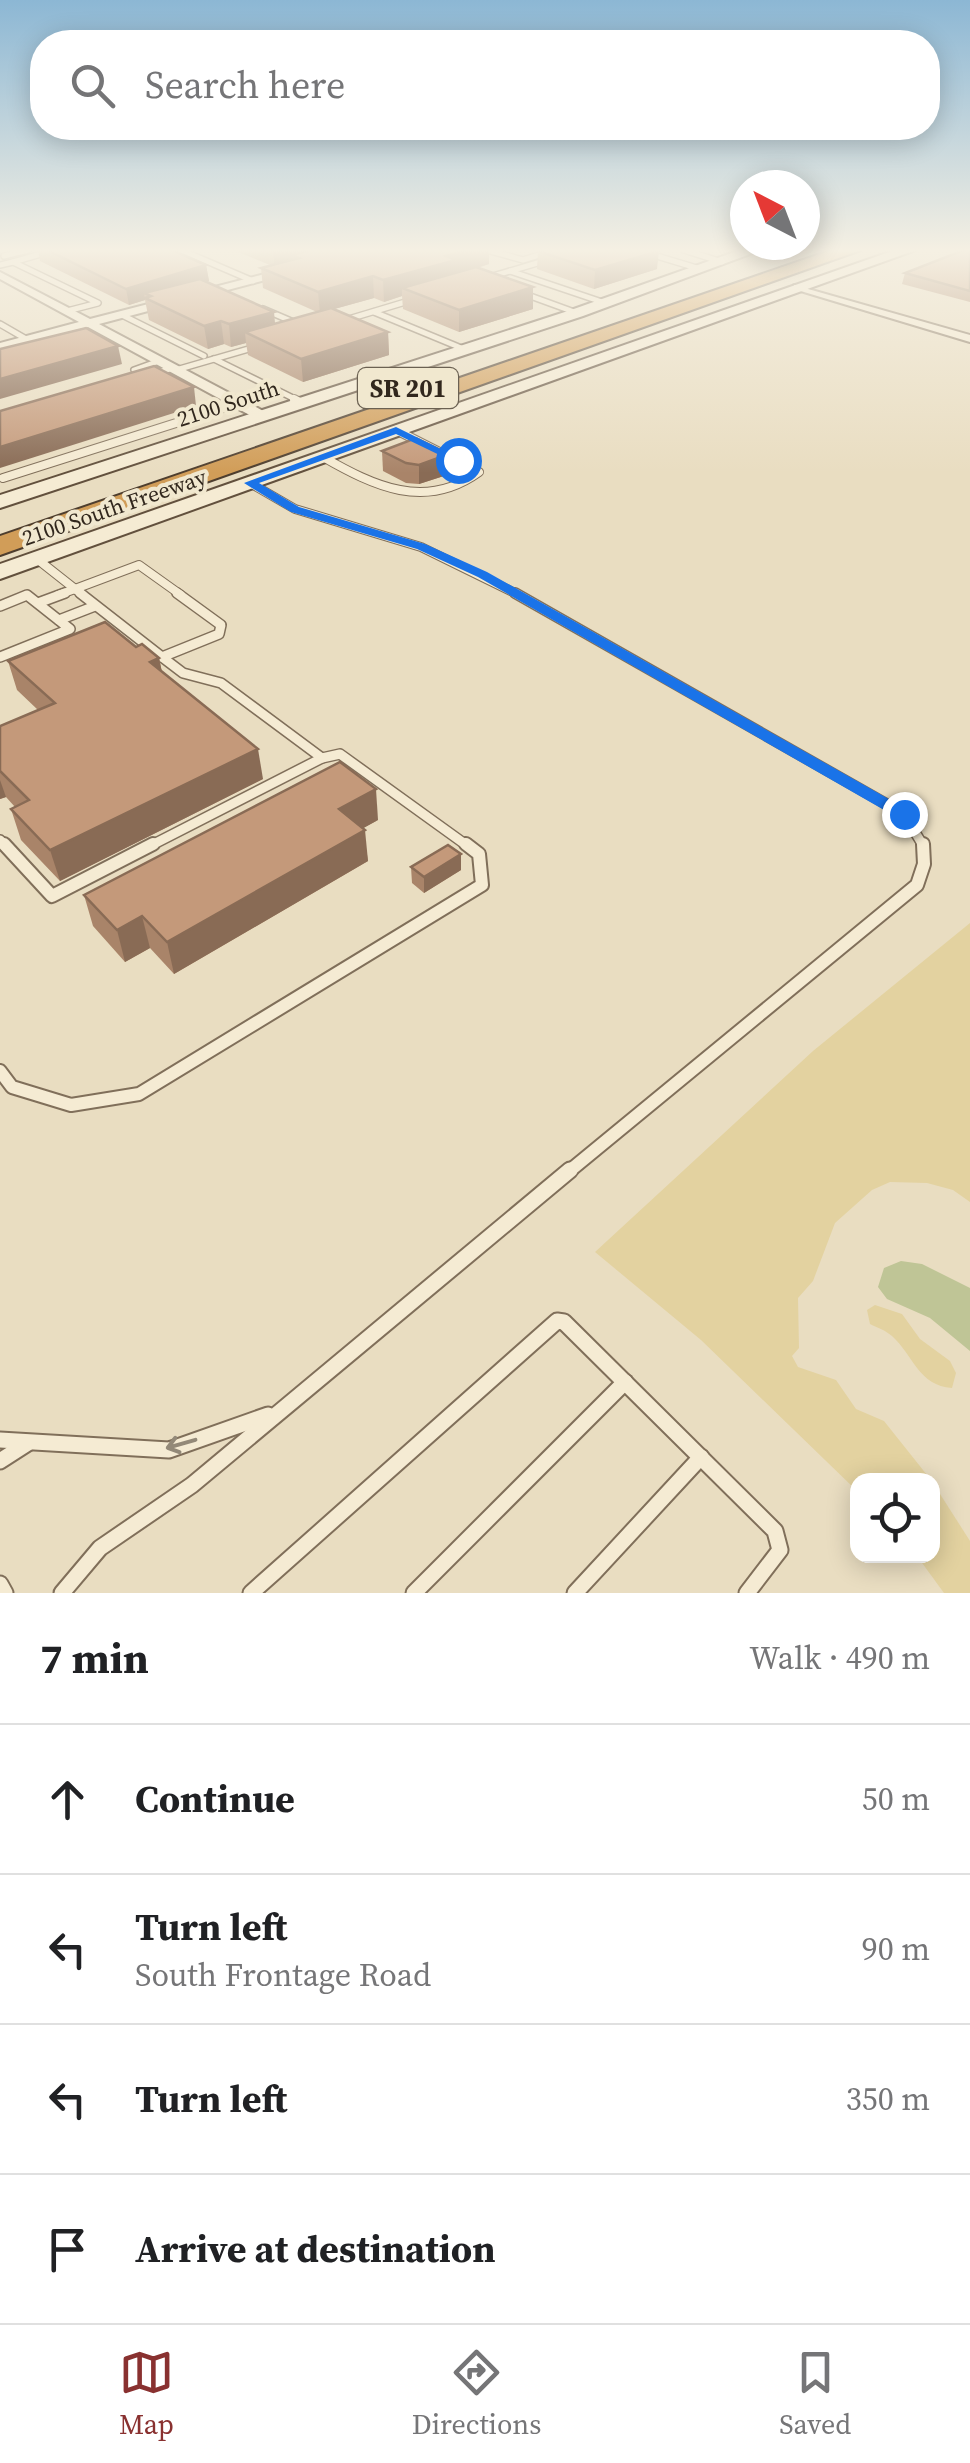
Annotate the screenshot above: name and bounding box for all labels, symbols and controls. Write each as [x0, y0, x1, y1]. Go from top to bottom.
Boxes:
search box [30, 30, 940, 140]
icon: search [65, 58, 120, 113]
text: Search here [145, 59, 345, 111]
north arrow [730, 170, 820, 260]
road number: SR 201 [358, 368, 458, 408]
street label: 2100 South [173, 372, 283, 434]
route start [436, 438, 482, 484]
street label: 2100 South Freeway [18, 461, 211, 553]
route end [882, 792, 928, 838]
one-way arrow [166, 1436, 198, 1454]
map controls [850, 1473, 940, 1563]
button: locate [850, 1473, 940, 1563]
text: 7 min [40, 1629, 149, 1687]
text: Walk · 490 m [749, 1636, 930, 1680]
icon: ahead [40, 1772, 95, 1827]
text: Continue [135, 1773, 295, 1825]
text: 50 m [862, 1777, 930, 1821]
text: Turn left [135, 1901, 287, 1953]
icon: left [40, 1922, 95, 1977]
text: 90 m [862, 1927, 930, 1971]
text: South Frontage Road [135, 1953, 431, 1997]
icon: left [40, 2072, 95, 2127]
text: Turn left [135, 2073, 287, 2125]
text: 350 m [846, 2077, 930, 2121]
icon: arrive [40, 2222, 95, 2277]
text: Arrive at destination [135, 2223, 496, 2275]
tab: Map [119, 2345, 174, 2443]
tab: Directions [412, 2345, 541, 2443]
tab: Saved [779, 2345, 851, 2443]

